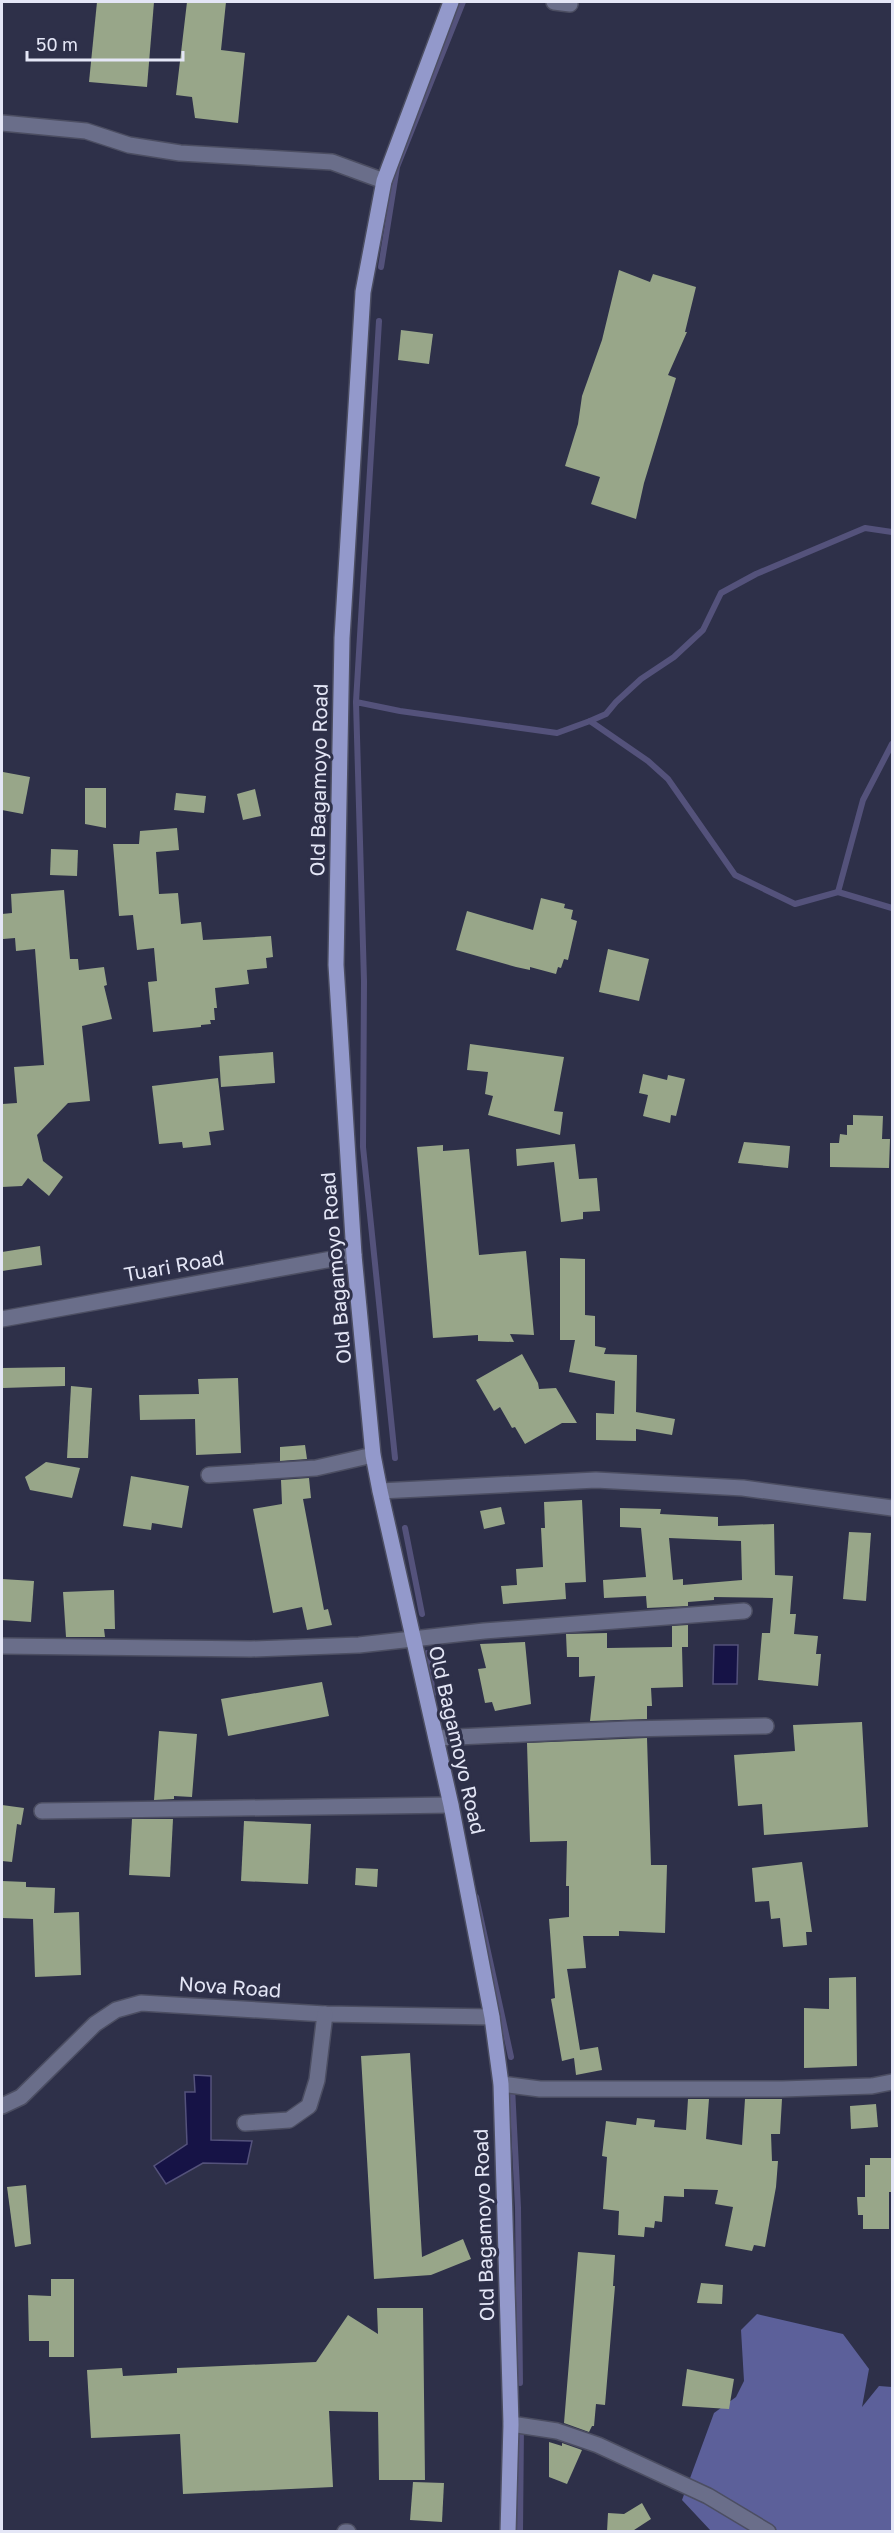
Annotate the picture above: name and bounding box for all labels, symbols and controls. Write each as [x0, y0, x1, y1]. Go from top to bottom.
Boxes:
scale bar [27, 24, 183, 62]
text: 50 m [36, 33, 78, 55]
street label: Old Bagamoyo Road [304, 683, 332, 877]
street label: Old Bagamoyo Road [315, 1171, 355, 1365]
street label: Tuari Road [122, 1244, 226, 1286]
street label: Old Bagamoyo Road [425, 1643, 491, 1836]
street label: Nova Road [178, 1970, 282, 2002]
street label: Old Bagamoyo Road [468, 2128, 498, 2322]

